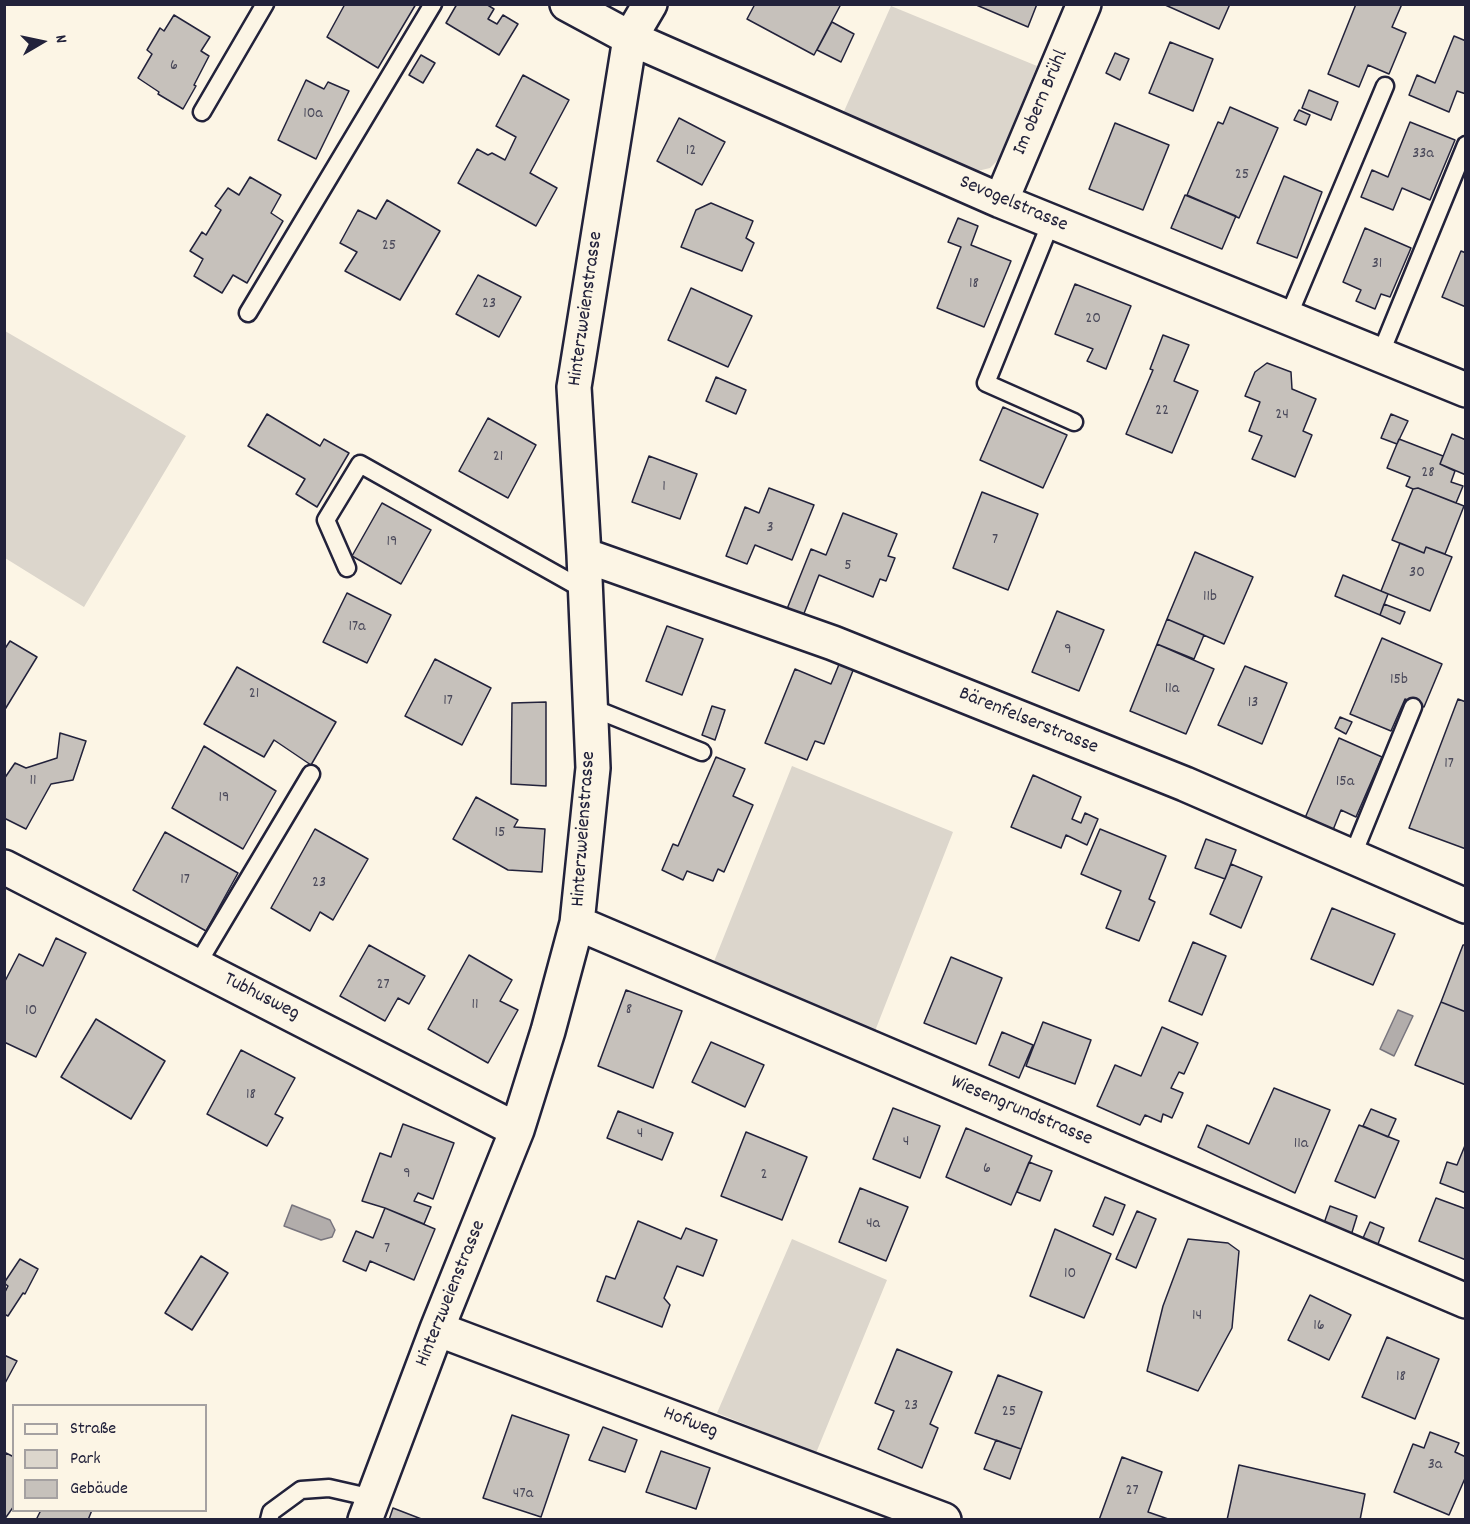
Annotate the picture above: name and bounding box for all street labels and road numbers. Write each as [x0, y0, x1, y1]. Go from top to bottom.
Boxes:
street label: Im obern Brühl [1009, 47, 1075, 159]
street label: Sevogelstrasse [955, 171, 1071, 239]
street label: Hinterzweienstrasse [564, 230, 610, 388]
street label: Bärenfelserstrasse [955, 683, 1101, 761]
street label: Hinterzweienstrasse [568, 750, 602, 908]
street label: Tubhusweg [219, 969, 303, 1027]
street label: Wiesengrundstrasse [946, 1071, 1096, 1153]
street label: Hinterzweienstrasse [412, 1217, 492, 1371]
street label: Hofweg [659, 1403, 721, 1445]

